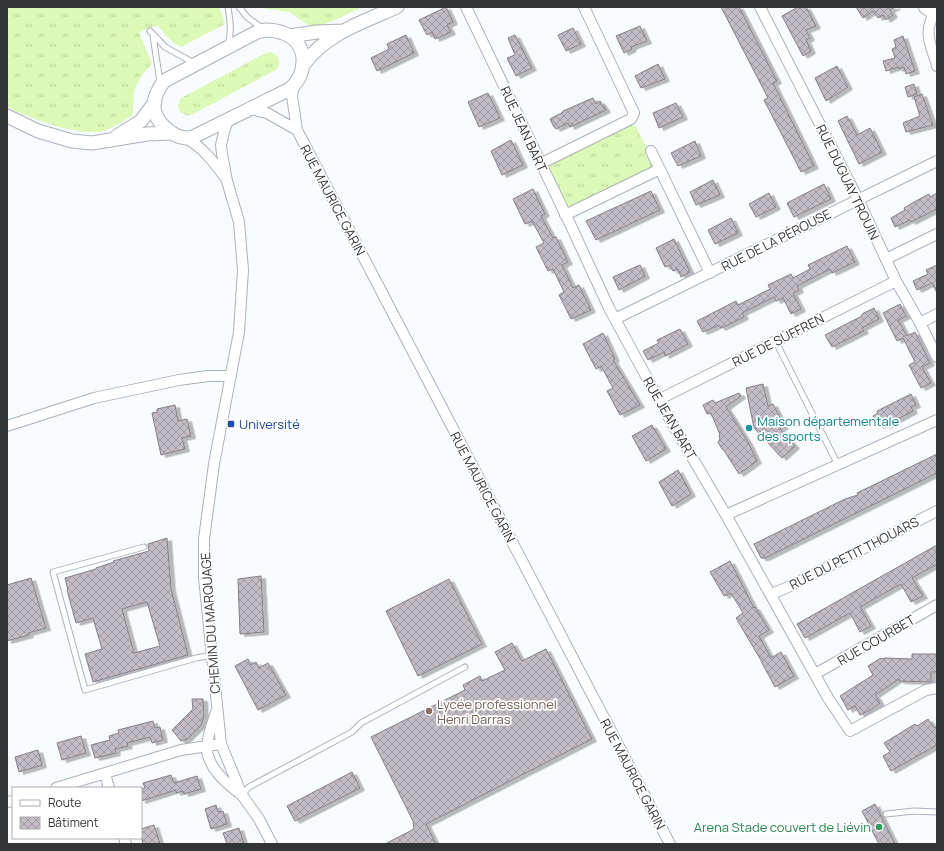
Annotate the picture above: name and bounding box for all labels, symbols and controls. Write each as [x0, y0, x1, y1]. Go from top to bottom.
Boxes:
street label: RUE JEAN BART [496, 83, 552, 175]
street label: RUE DUGUAY TROUIN [812, 121, 884, 243]
street label: RUE MAURICE GARIN [296, 141, 370, 259]
street label: RUE DE LA PÉROUSE [718, 205, 834, 275]
street label: RUE DE SUFFREN [729, 309, 827, 371]
street label: RUE JEAN BART [639, 373, 701, 463]
place label: Maison départementale des sports [757, 412, 900, 445]
place label: Université [239, 415, 300, 433]
marker: Université [226, 419, 236, 429]
marker: Maison départementale des sports [744, 423, 754, 433]
street label: RUE MAURICE GARIN [446, 428, 520, 546]
street label: RUE DU PETIT THOUARS [786, 513, 922, 593]
street label: CHEMIN DU MARQUAGE [196, 552, 224, 694]
street label: RUE COURBET [834, 610, 918, 669]
place label: Lycée professionnel Henri Darras [437, 695, 557, 728]
marker: Lycée professionnel Henri Darras [424, 706, 434, 716]
street label: RUE MAURICE GARIN [596, 715, 670, 833]
legend [12, 787, 142, 839]
text: Route [48, 794, 81, 811]
text: Bâtiment [48, 814, 99, 831]
place label: Arena Stade couvert de Liévin [694, 818, 871, 836]
marker: Arena Stade couvert de Liévin [874, 822, 884, 832]

